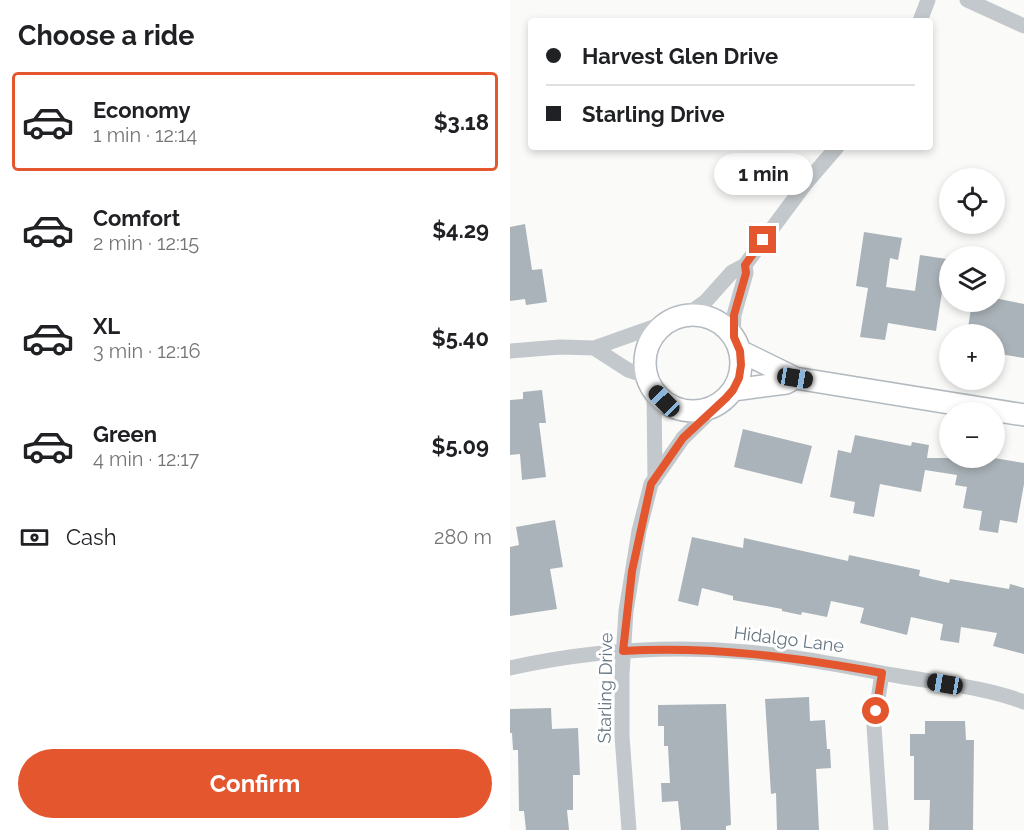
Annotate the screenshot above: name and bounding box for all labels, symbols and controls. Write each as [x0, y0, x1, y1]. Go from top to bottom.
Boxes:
text: Choose a ride [18, 20, 194, 51]
text: Harvest Glen Drive [582, 43, 778, 69]
icon: car [21, 95, 75, 149]
text: Economy [93, 97, 191, 123]
text: Starling Drive [582, 101, 725, 127]
text: $3.18 [434, 109, 489, 135]
text: 1 min · 12:14 [93, 123, 197, 147]
callout: 1 min [714, 153, 812, 195]
text: 1 min [738, 162, 789, 186]
map controls [939, 168, 1005, 468]
button: locate [939, 168, 1005, 234]
icon: car [21, 203, 75, 257]
text: Comfort [93, 205, 180, 231]
text: $4.29 [432, 217, 489, 243]
route end [749, 226, 776, 253]
text: 2 min · 12:15 [93, 231, 199, 255]
button: layers [939, 246, 1005, 312]
icon: car [21, 311, 75, 365]
text: XL [93, 313, 120, 339]
button: + [939, 324, 1005, 390]
text: $5.40 [432, 325, 489, 351]
text: 3 min · 12:16 [93, 339, 201, 363]
car [776, 366, 814, 390]
car [645, 382, 683, 420]
button: − [939, 402, 1005, 468]
icon: car [21, 419, 75, 473]
text: Green [93, 421, 157, 447]
text: $5.09 [431, 433, 489, 459]
text: 4 min · 12:17 [93, 447, 199, 471]
icon: cash [18, 521, 51, 554]
text: Cash [66, 524, 117, 550]
text: 280 m [434, 525, 492, 549]
street label: Hidalgo Lane [733, 622, 846, 656]
street label: Starling Drive [594, 632, 616, 744]
car [926, 672, 964, 696]
route start [862, 697, 889, 724]
button: Confirm [18, 749, 492, 818]

